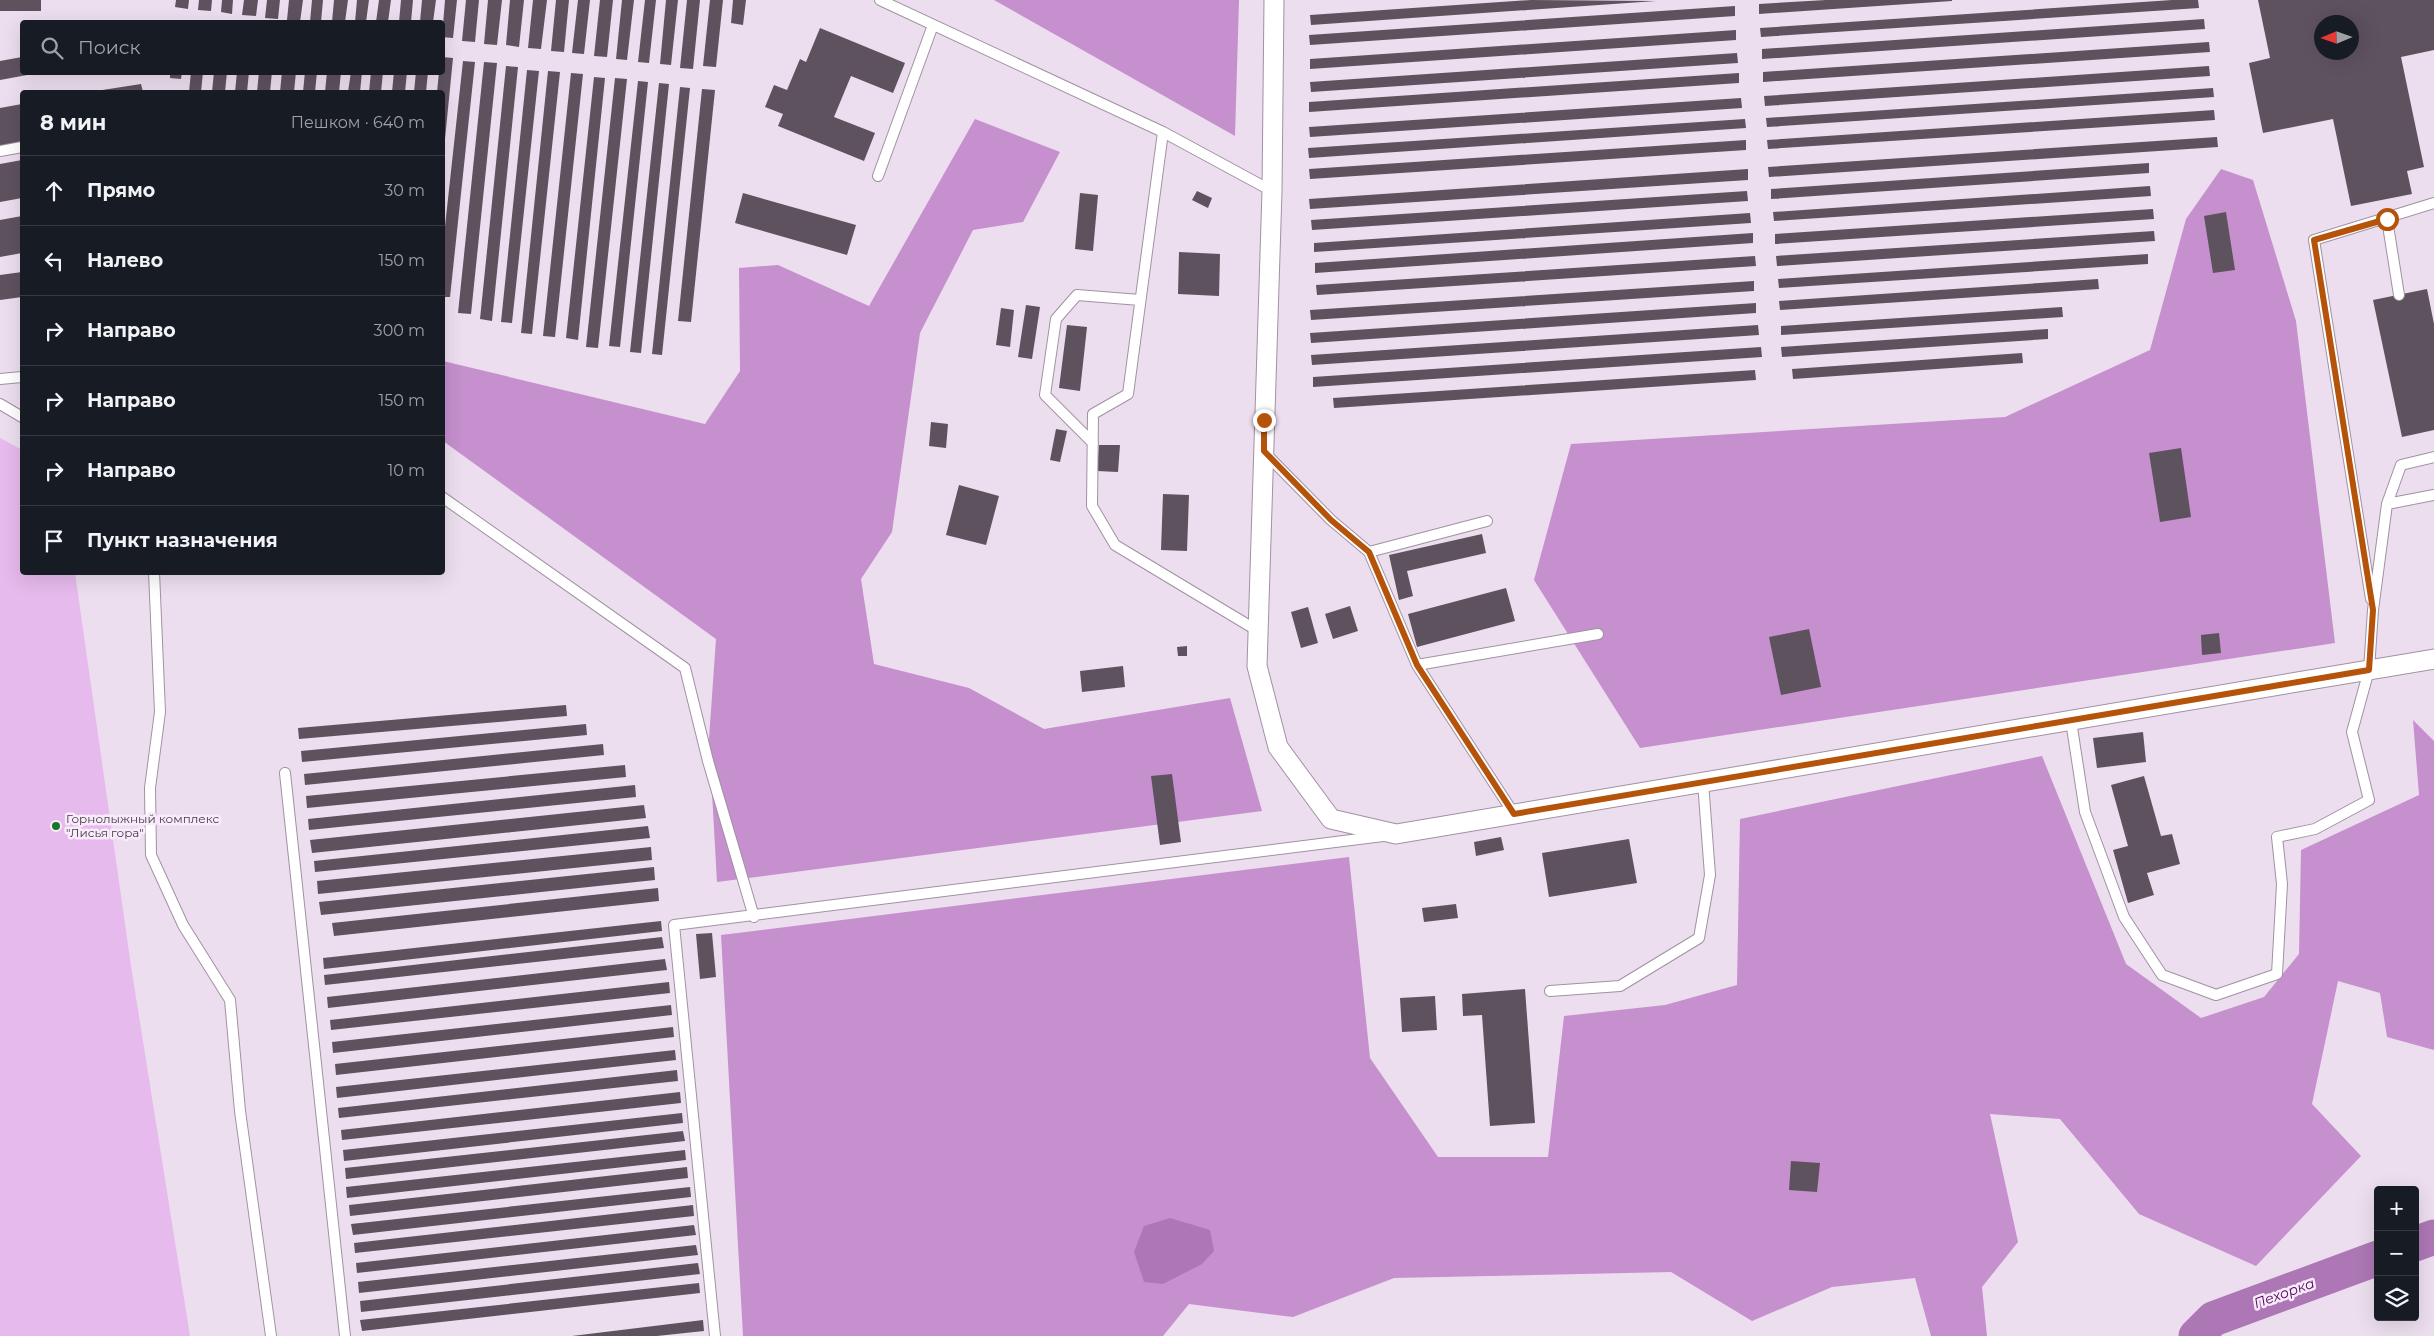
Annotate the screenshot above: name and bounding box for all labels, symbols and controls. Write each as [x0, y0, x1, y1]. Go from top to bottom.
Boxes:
north arrow [2314, 15, 2359, 60]
search box [20, 20, 445, 75]
icon: search [38, 34, 66, 62]
text: Поиск [78, 36, 141, 59]
text: 8 мин [40, 110, 106, 135]
text: Пешком · 640 m [291, 113, 425, 132]
icon: ahead [40, 177, 68, 205]
text: Прямо [87, 179, 155, 202]
text: 30 m [384, 181, 425, 200]
route start [2376, 208, 2399, 231]
icon: left [40, 247, 68, 275]
text: Налево [87, 249, 163, 272]
text: 150 m [378, 251, 425, 270]
icon: right [40, 317, 68, 345]
text: Направо [87, 319, 176, 342]
text: 300 m [374, 321, 425, 340]
icon: right [40, 387, 68, 415]
text: Направо [87, 389, 176, 412]
text: 150 m [378, 391, 425, 410]
route end [1253, 409, 1276, 432]
icon: right [40, 457, 68, 485]
text: Направо [87, 459, 176, 482]
text: 10 m [387, 461, 425, 480]
icon: arrive [40, 527, 68, 555]
text: Пункт назначения [87, 529, 278, 552]
place label: Горнолыжный комплекс "Лисья гора" [66, 811, 220, 840]
marker: Горнолыжный комплекс "Лисья гора" [50, 820, 62, 832]
map controls [2374, 1186, 2419, 1321]
button: + [2374, 1186, 2419, 1231]
button: − [2374, 1231, 2419, 1276]
water label: Пехорка [2251, 1274, 2317, 1312]
button: layers [2374, 1276, 2419, 1321]

